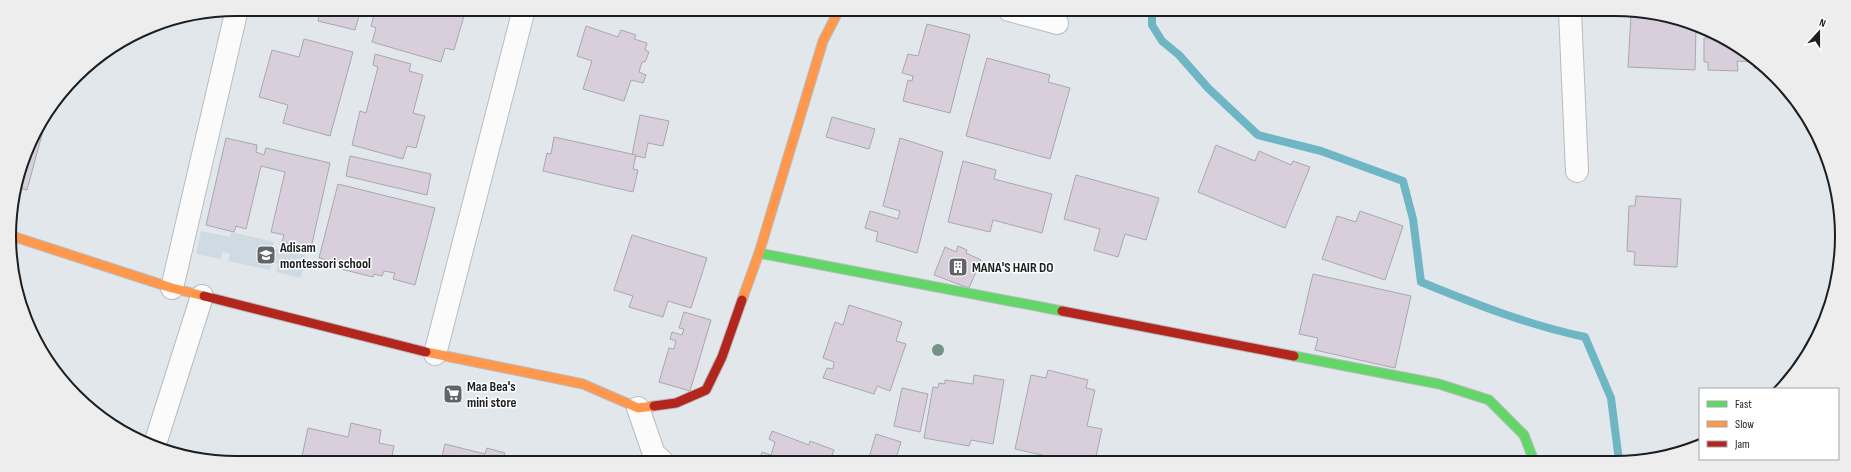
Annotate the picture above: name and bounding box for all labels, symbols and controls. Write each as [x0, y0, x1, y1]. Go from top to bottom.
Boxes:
north arrow [1799, 12, 1839, 52]
text: N [1817, 16, 1828, 30]
place label: Adisam montessori school [279, 239, 371, 272]
school or university icon: Adisam montessori school [255, 244, 277, 266]
building icon: MANA'S HAIR DO [947, 256, 969, 278]
place label: MANA'S HAIR DO [972, 259, 1054, 276]
place label: Maa Bea's mini store [467, 378, 517, 411]
supermarket icon: Maa Bea's mini store [442, 383, 464, 405]
legend [1699, 388, 1839, 460]
text: Fast [1735, 397, 1752, 412]
text: Slow [1735, 417, 1754, 432]
text: Jam [1734, 437, 1750, 452]

